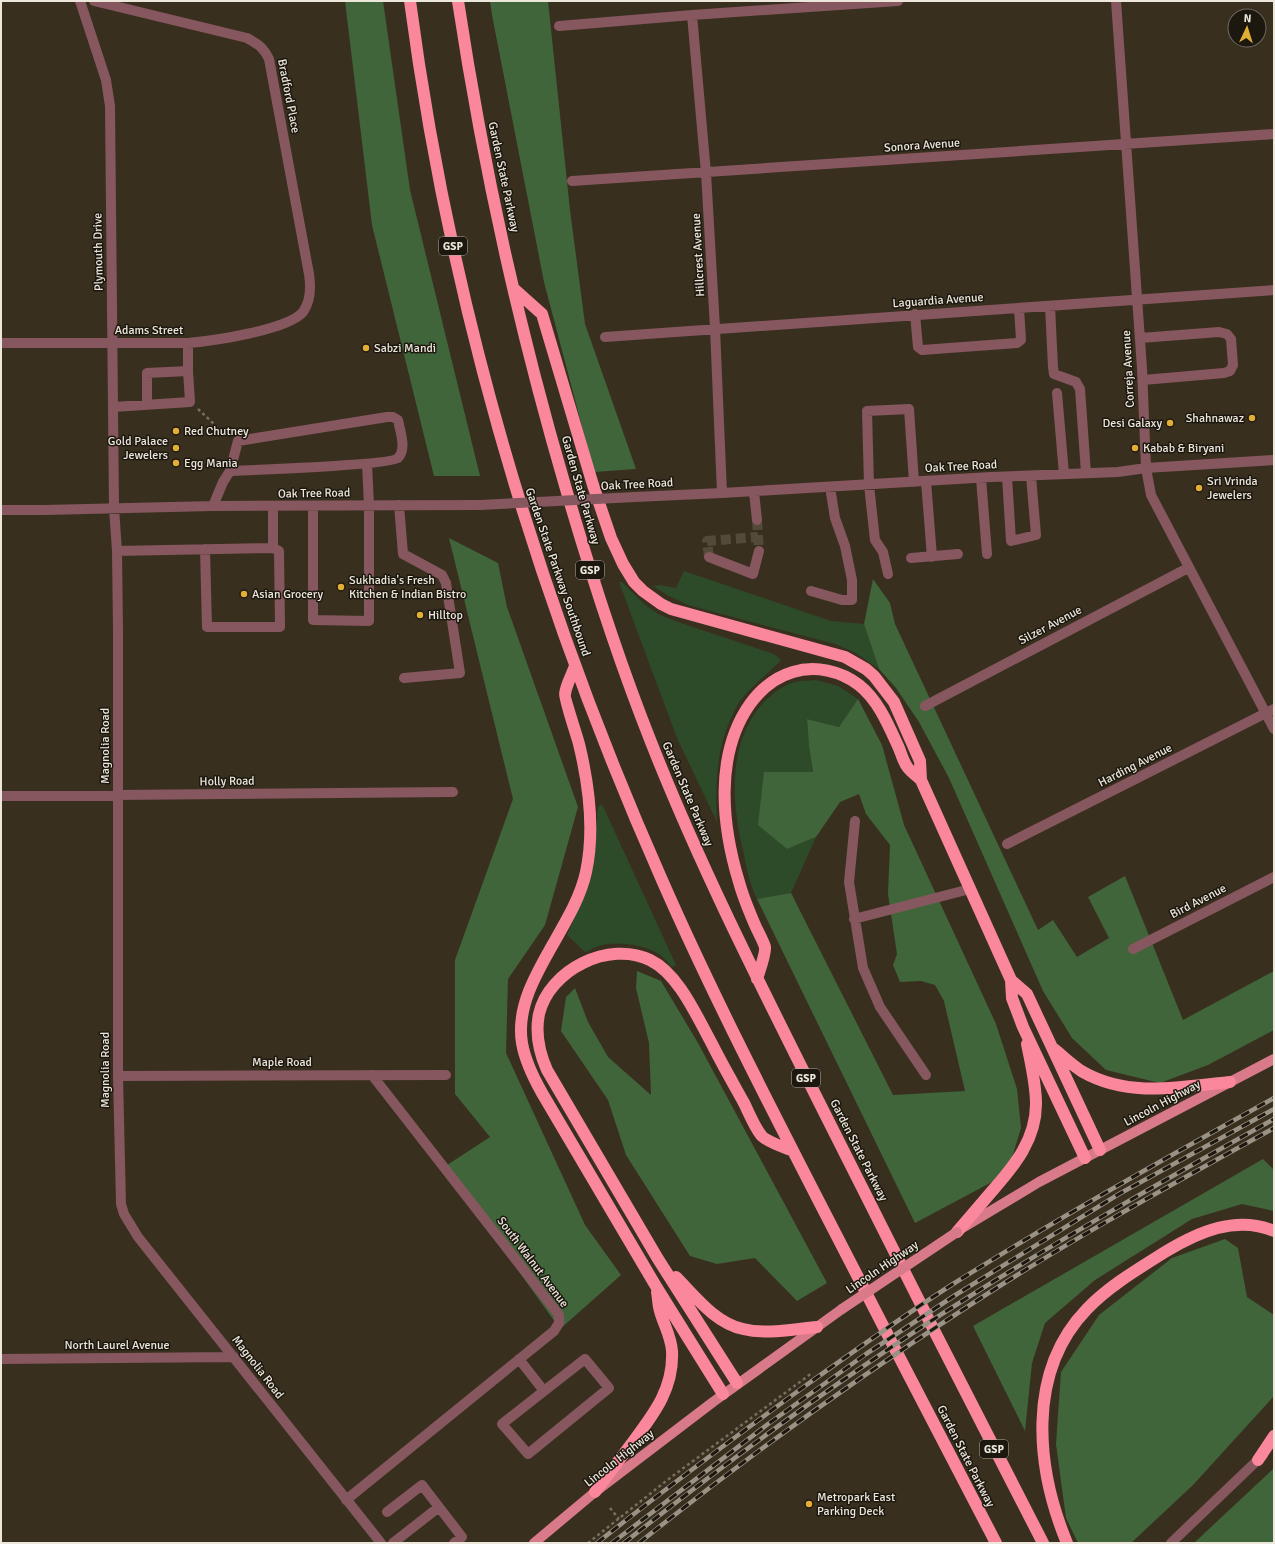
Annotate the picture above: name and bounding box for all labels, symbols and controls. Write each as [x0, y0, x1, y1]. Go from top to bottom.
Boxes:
north arrow [1227, 8, 1267, 48]
text: N [1243, 12, 1252, 25]
street label: Bradford Place [274, 58, 303, 134]
street label: Garden State Parkway [484, 121, 523, 234]
street label: Sonora Avenue [883, 135, 961, 156]
street label: Plymouth Drive [90, 213, 107, 291]
street label: Hillcrest Avenue [689, 213, 708, 297]
road number: GSP [439, 237, 467, 255]
street label: Laguardia Avenue [892, 290, 984, 311]
street label: Adams Street [115, 323, 183, 338]
street label: Correja Avenue [1119, 330, 1138, 408]
place label: Sabzi Mandi [374, 341, 436, 356]
marker: Sabzi Mandi [361, 343, 371, 353]
place label: Shahnawaz [1186, 411, 1244, 426]
marker: Shahnawaz [1247, 413, 1257, 423]
place label: Desi Galaxy [1102, 416, 1162, 431]
marker: Desi Galaxy [1165, 418, 1175, 428]
place label: Red Chutney [184, 424, 249, 439]
marker: Red Chutney [171, 426, 181, 436]
place label: Gold Palace Jewelers [108, 434, 168, 463]
street label: Garden State Parkway [558, 434, 603, 547]
place label: Kabab & Biryani [1143, 441, 1224, 456]
marker: Gold Palace Jewelers [171, 443, 181, 453]
marker: Kabab & Biryani [1130, 443, 1140, 453]
place label: Egg Mania [184, 456, 238, 471]
street label: Oak Tree Road [925, 457, 998, 476]
marker: Egg Mania [171, 458, 181, 468]
place label: Sri Vrinda Jewelers [1207, 474, 1258, 503]
street label: Oak Tree Road [601, 475, 674, 494]
marker: Sri Vrinda Jewelers [1194, 483, 1204, 493]
street label: Oak Tree Road [278, 485, 350, 502]
street label: Garden State Parkway Southbound [522, 486, 593, 658]
road number: GSP [576, 561, 604, 579]
place label: Sukhadia's Fresh Kitchen & Indian Bistro [349, 573, 466, 602]
marker: Sukhadia's Fresh Kitchen & Indian Bistro [336, 582, 346, 592]
place label: Asian Grocery [252, 587, 324, 602]
marker: Asian Grocery [239, 589, 249, 599]
street label: Silzer Avenue [1016, 603, 1084, 648]
place label: Hilltop [428, 608, 463, 623]
marker: Hilltop [415, 610, 425, 620]
street label: Magnolia Road [98, 708, 113, 784]
street label: Garden State Parkway [659, 740, 717, 849]
street label: Harding Avenue [1096, 740, 1175, 791]
street label: Holly Road [199, 774, 255, 789]
street label: Bird Avenue [1167, 881, 1229, 922]
street label: Magnolia Road [98, 1032, 113, 1108]
street label: Maple Road [252, 1055, 312, 1070]
road number: GSP [792, 1069, 820, 1087]
street label: Lincoln Highway [1121, 1077, 1203, 1130]
street label: Garden State Parkway [826, 1097, 891, 1204]
street label: South Walnut Avenue [494, 1214, 572, 1311]
street label: Lincoln Highway [843, 1237, 922, 1297]
street label: Magnolia Road [228, 1333, 287, 1402]
street label: North Laurel Avenue [64, 1338, 170, 1353]
street label: Garden State Parkway [933, 1403, 998, 1510]
street label: Lincoln Highway [581, 1426, 658, 1490]
road number: GSP [980, 1440, 1008, 1458]
place label: Metropark East Parking Deck [817, 1490, 895, 1519]
marker: Metropark East Parking Deck [804, 1499, 814, 1509]

